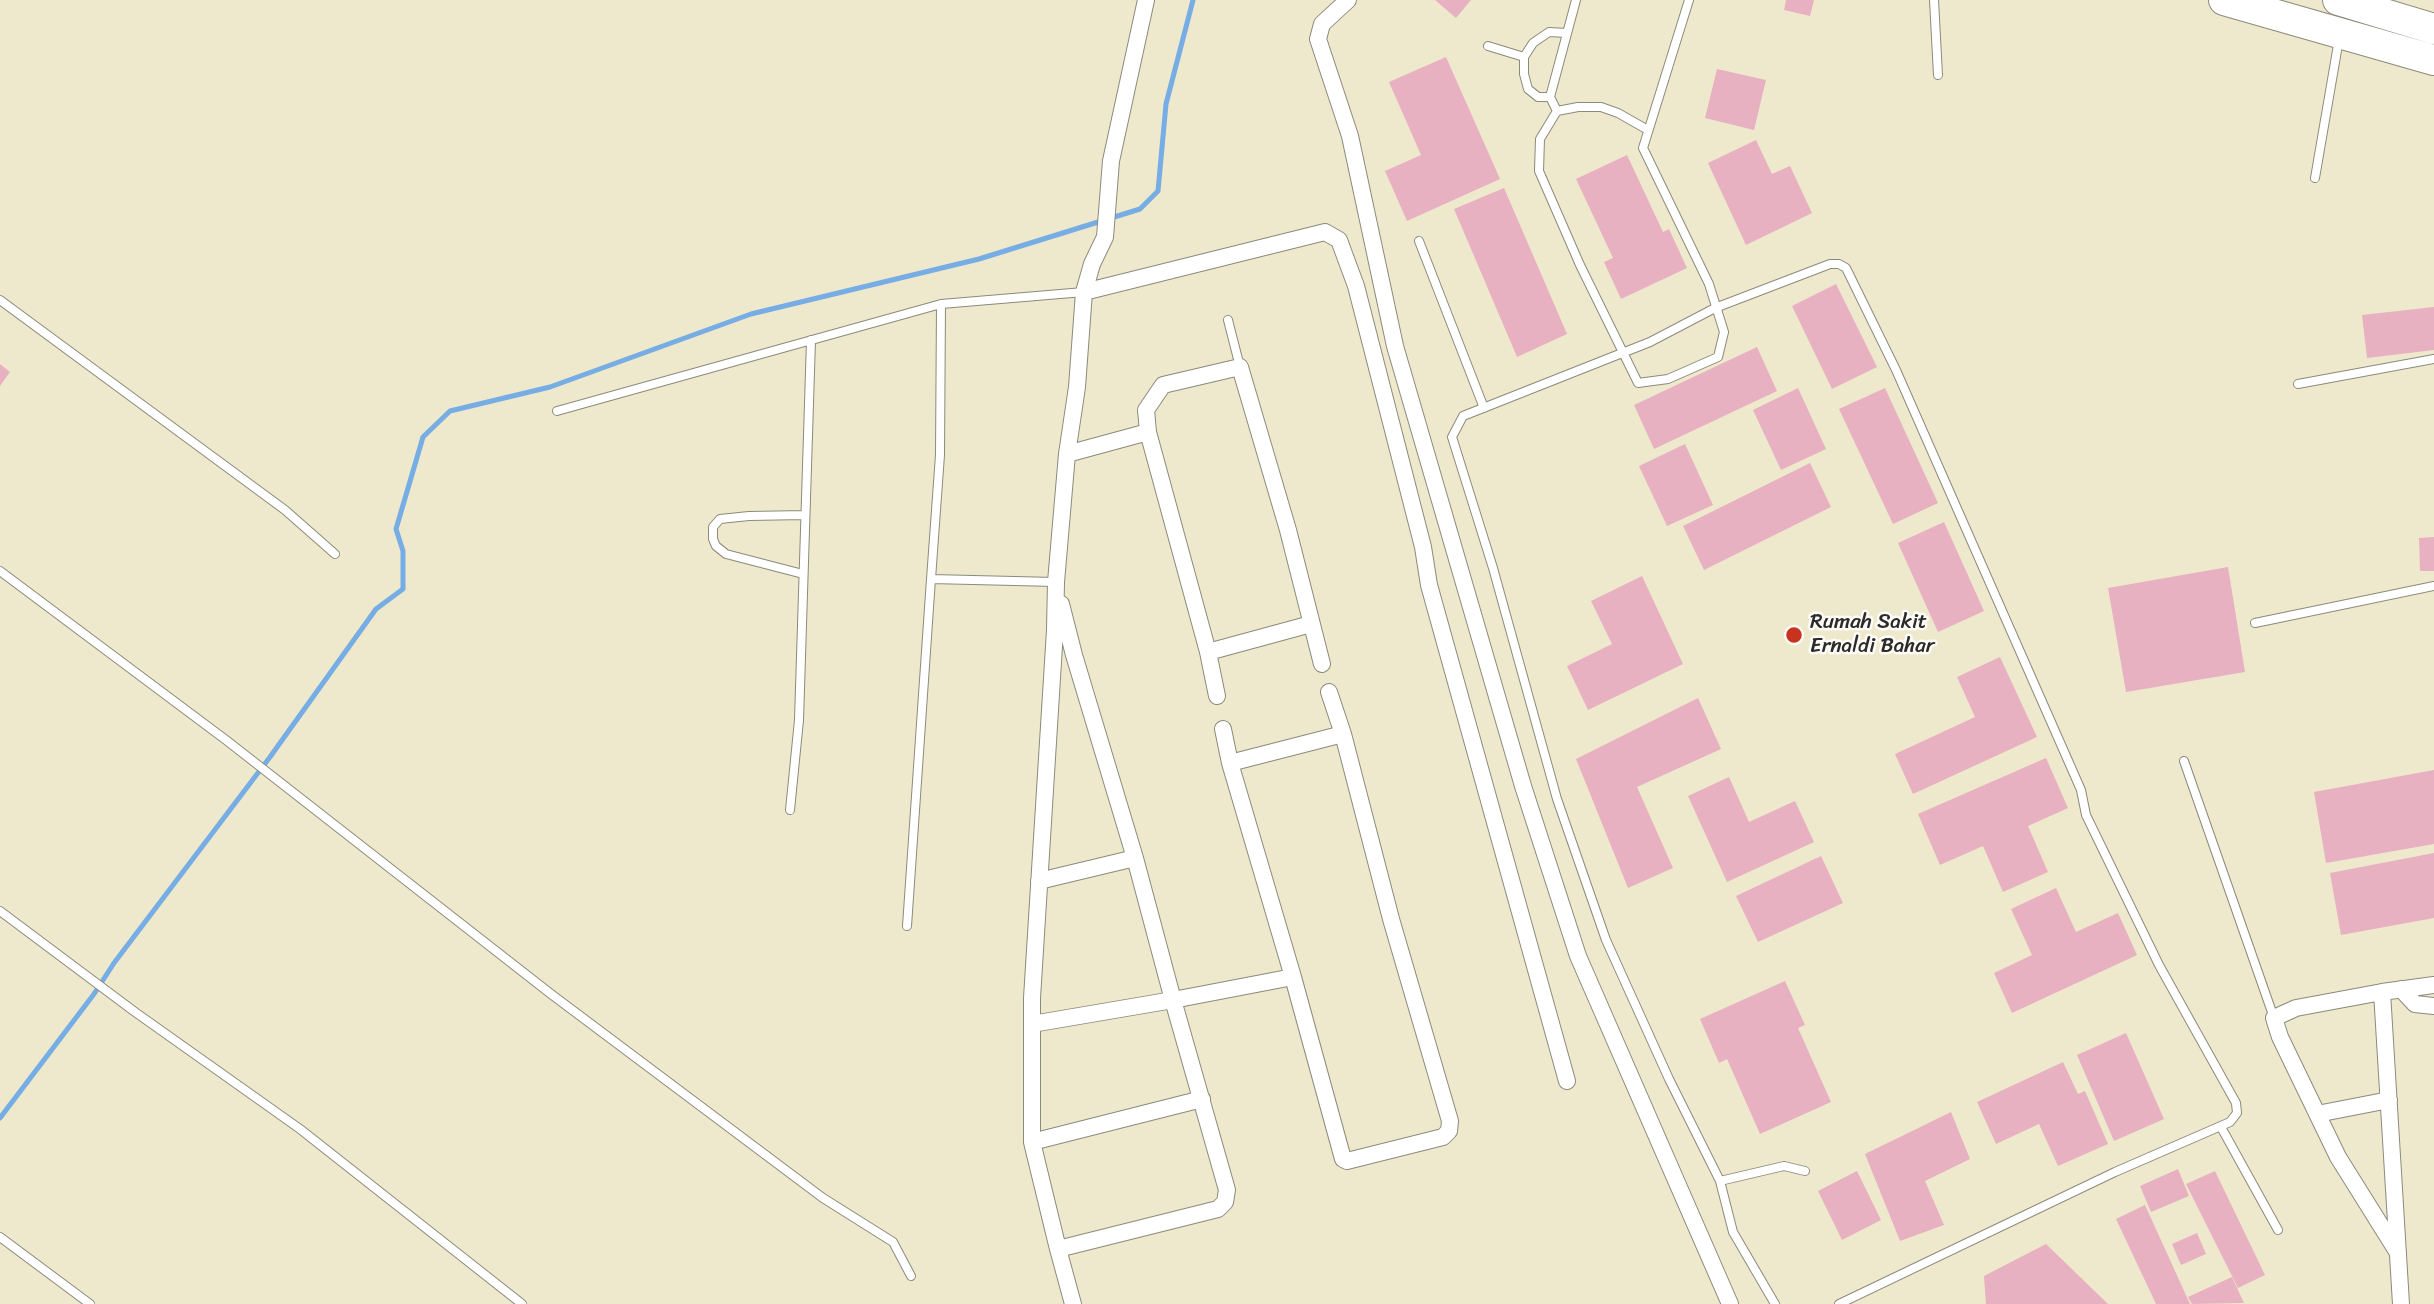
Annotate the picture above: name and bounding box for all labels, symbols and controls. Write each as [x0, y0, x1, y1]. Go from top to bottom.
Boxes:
place label: Rumah Sakit Ernaldi Bahar [1810, 610, 1934, 660]
marker: Rumah Sakit Ernaldi Bahar [1784, 625, 1804, 645]

